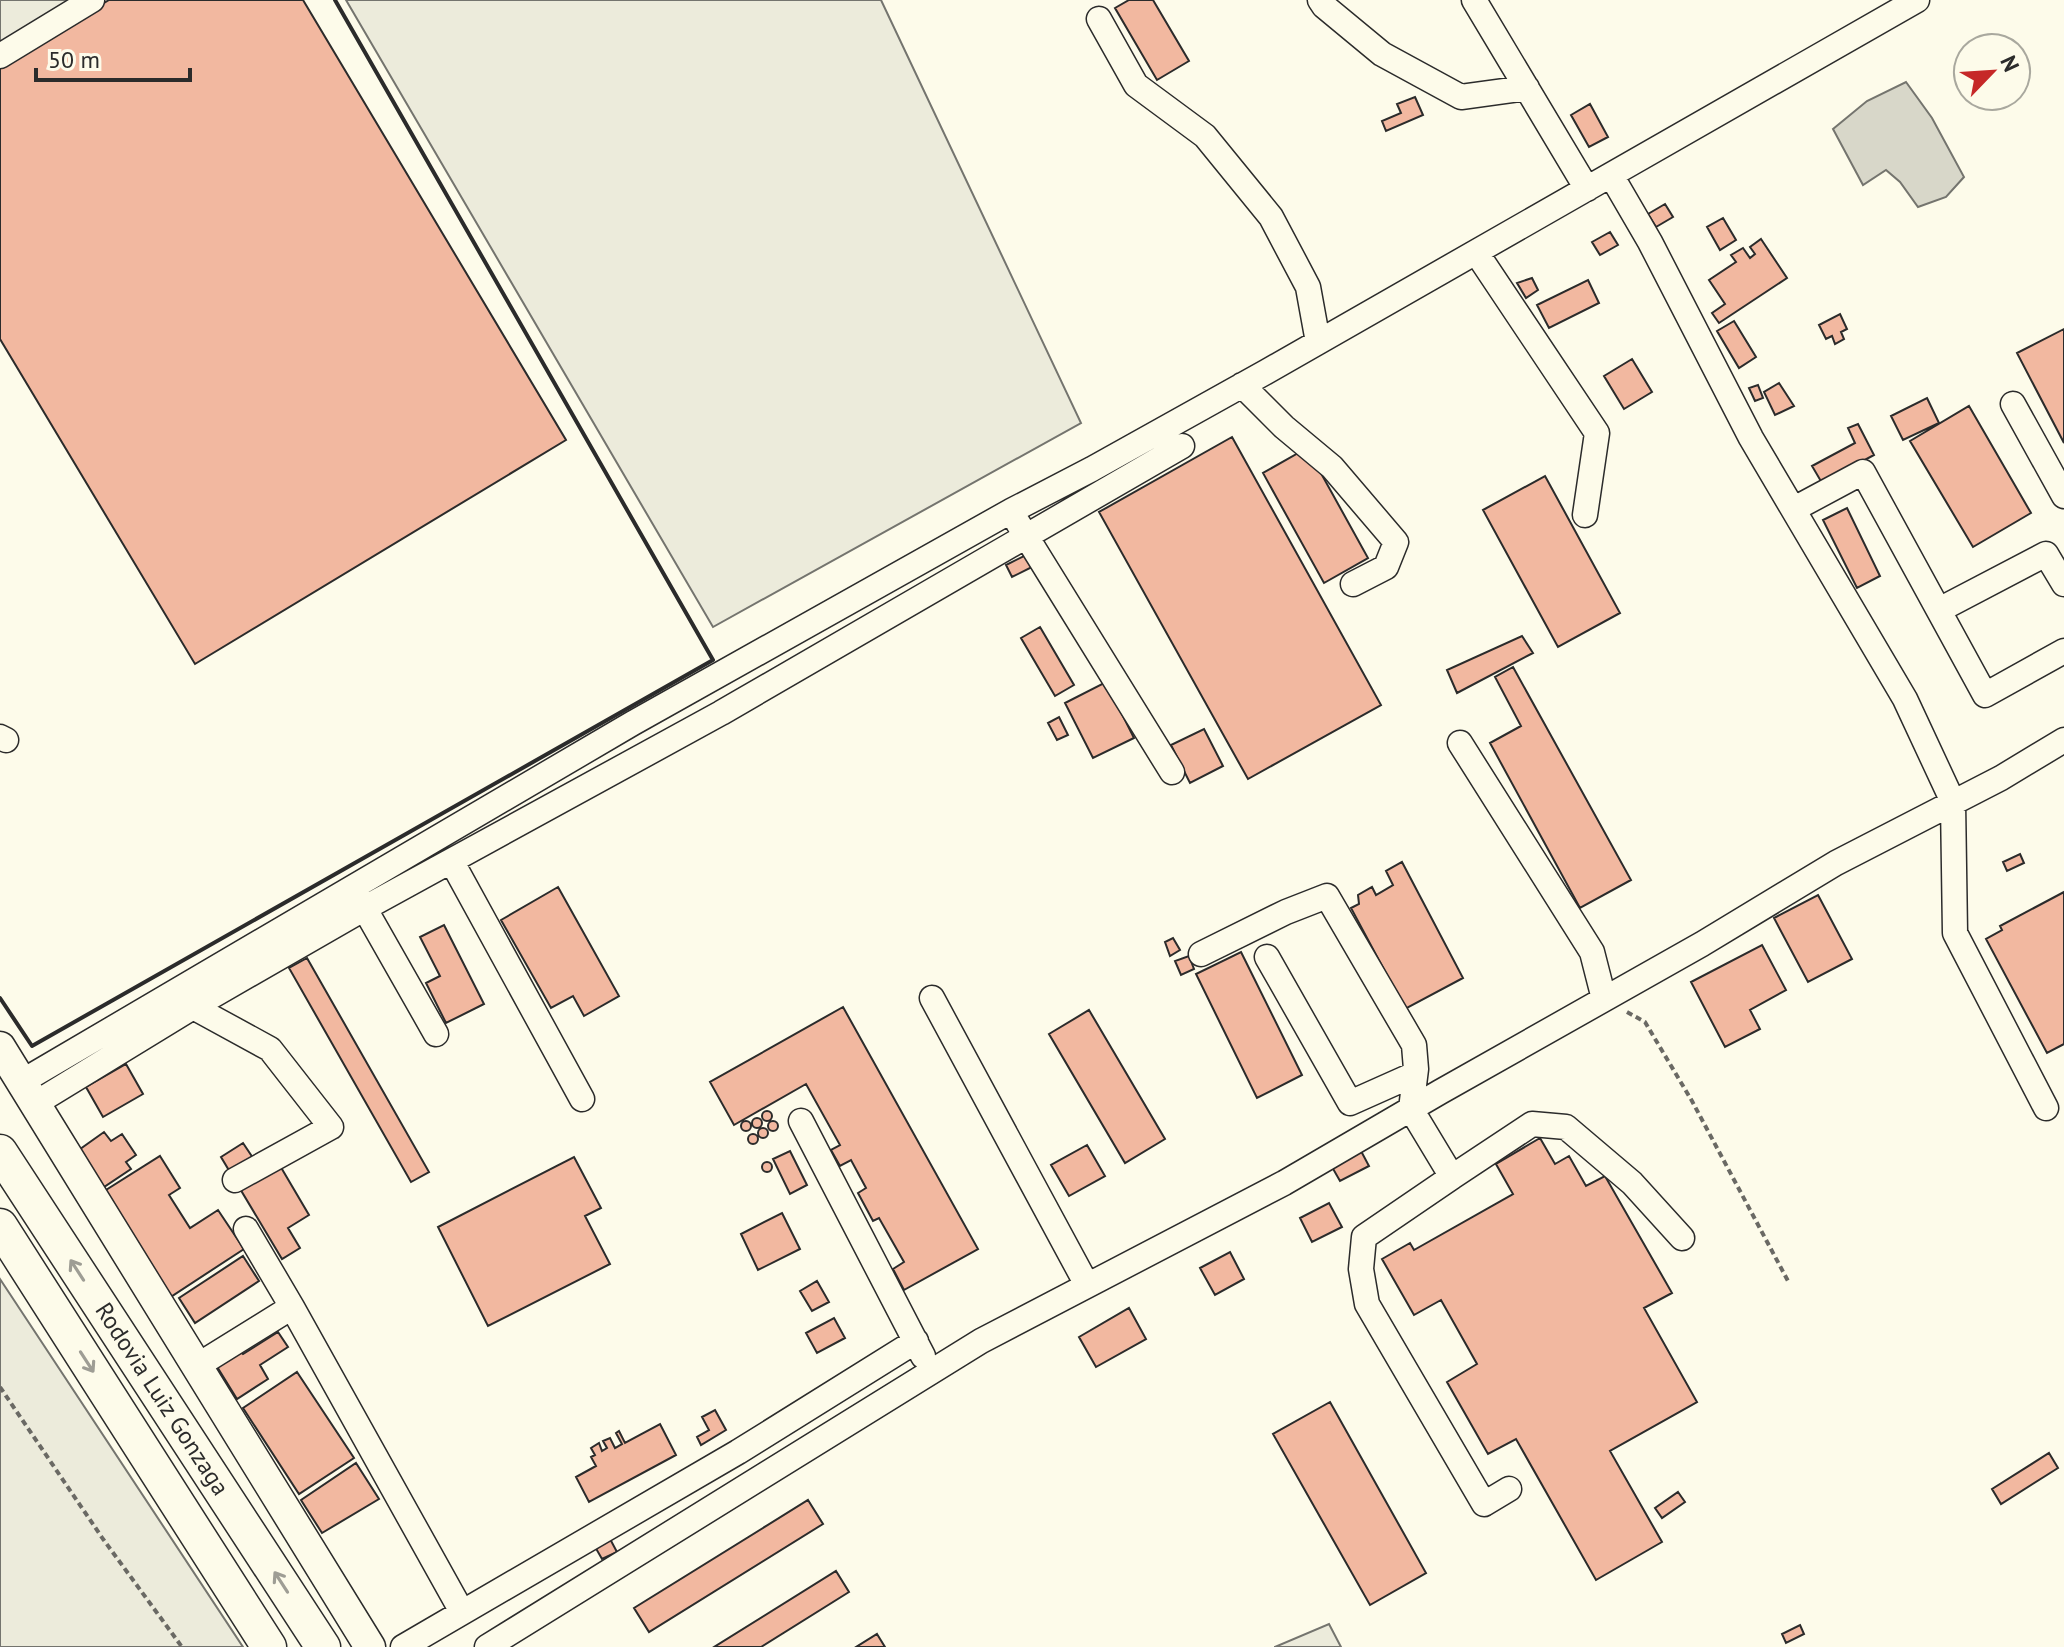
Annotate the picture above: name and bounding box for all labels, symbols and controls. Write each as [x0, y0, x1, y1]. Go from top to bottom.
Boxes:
scale bar [36, 32, 190, 82]
north arrow [1952, 32, 2032, 112]
text: 50 m [48, 44, 100, 75]
text: N [1994, 51, 2026, 76]
one-way arrow [69, 1260, 86, 1282]
street label: Rodovia Luiz Gonzaga [89, 1297, 236, 1501]
one-way arrow [80, 1350, 96, 1373]
one-way arrow [272, 1571, 289, 1593]

